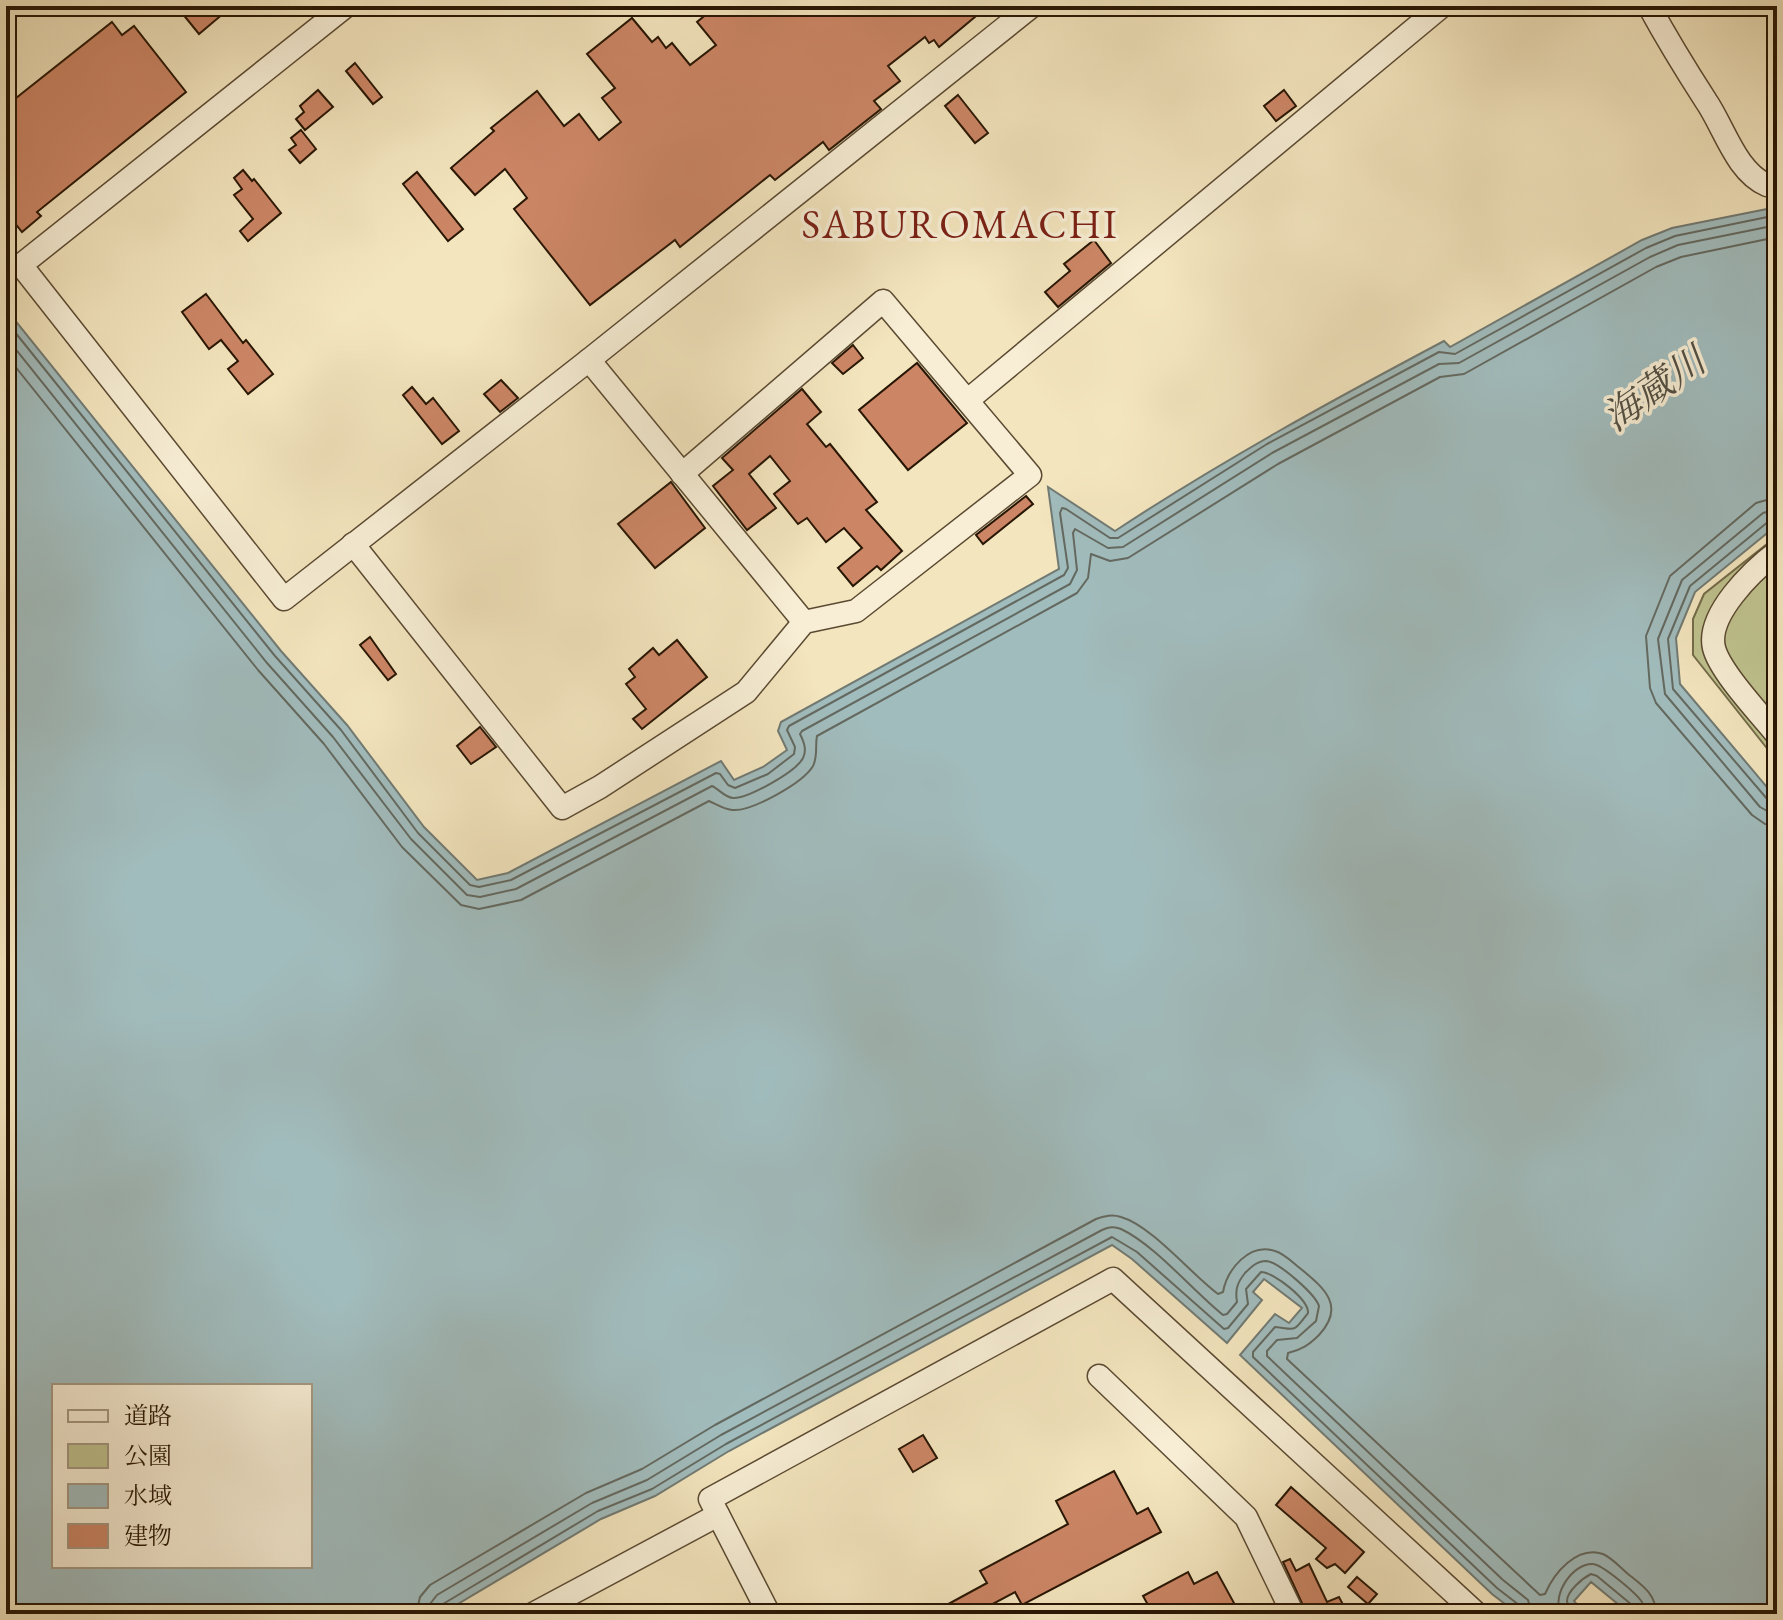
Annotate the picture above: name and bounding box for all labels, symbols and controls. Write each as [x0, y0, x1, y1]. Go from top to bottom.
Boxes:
district label: SABUROMACHI [801, 198, 1119, 250]
water label: 海蔵川 [1593, 334, 1718, 441]
legend [52, 1384, 312, 1568]
text: 道路 [124, 1400, 172, 1431]
text: 公園 [124, 1440, 172, 1471]
text: 水域 [124, 1480, 172, 1511]
text: 建物 [124, 1520, 172, 1551]

